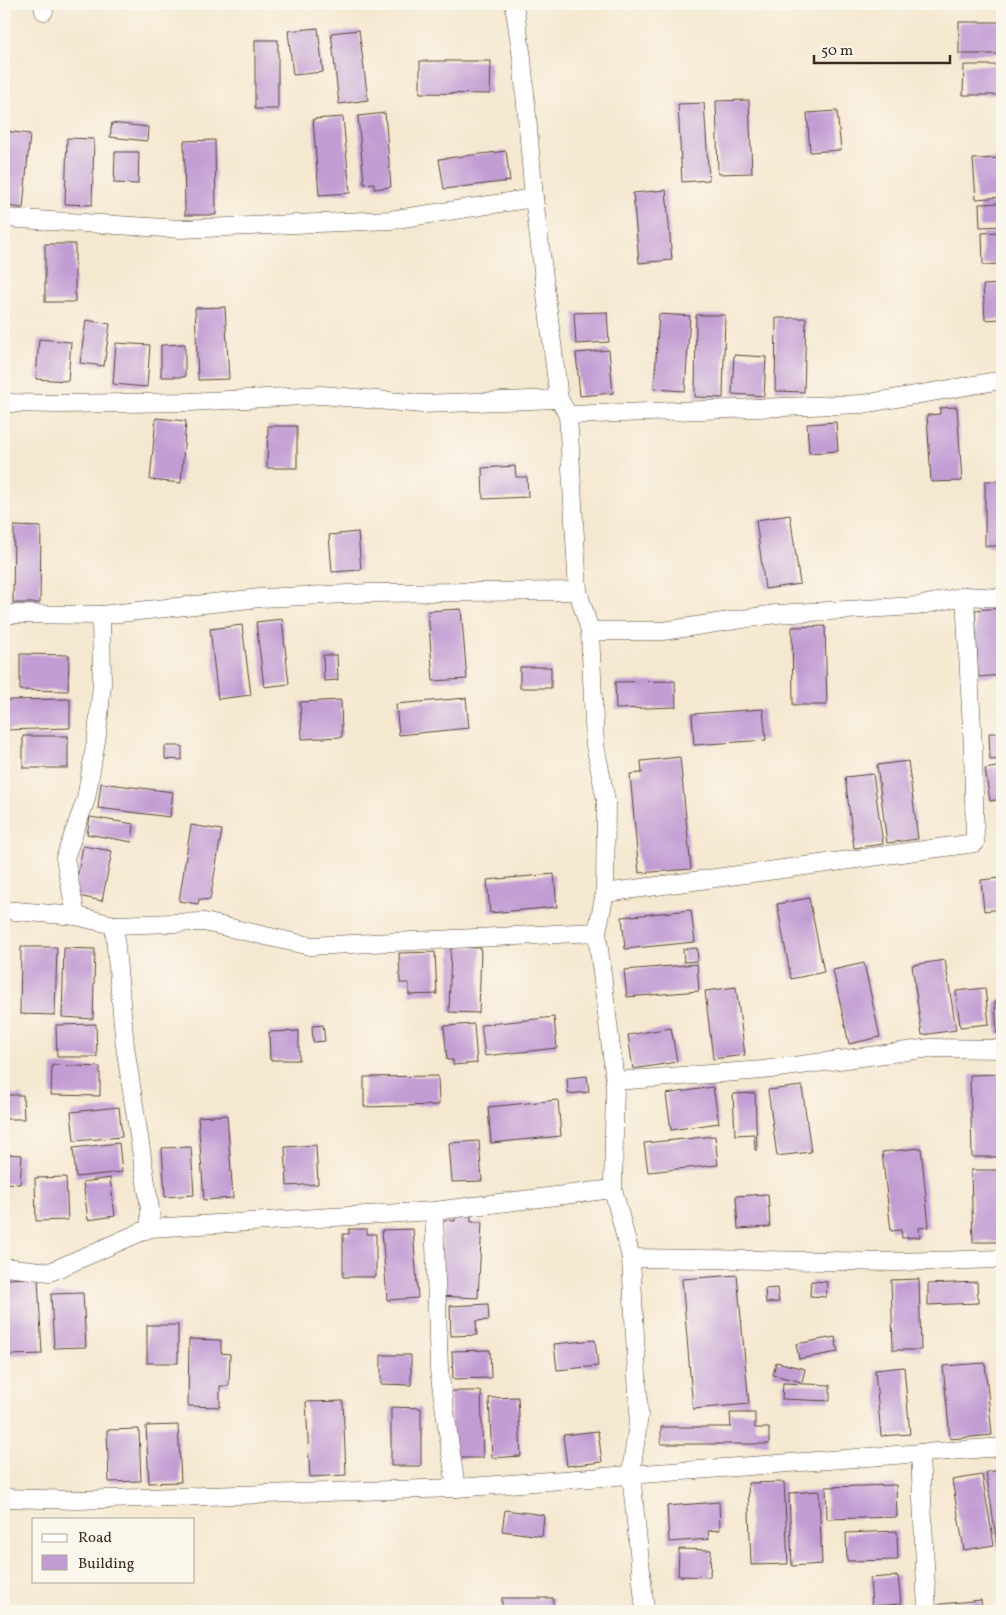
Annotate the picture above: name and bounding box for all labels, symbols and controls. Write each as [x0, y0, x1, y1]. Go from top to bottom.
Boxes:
scale bar [814, 32, 950, 64]
text: 50 m [821, 41, 853, 62]
legend [32, 1518, 195, 1582]
text: Road [78, 1528, 112, 1549]
text: Building [78, 1554, 135, 1575]

